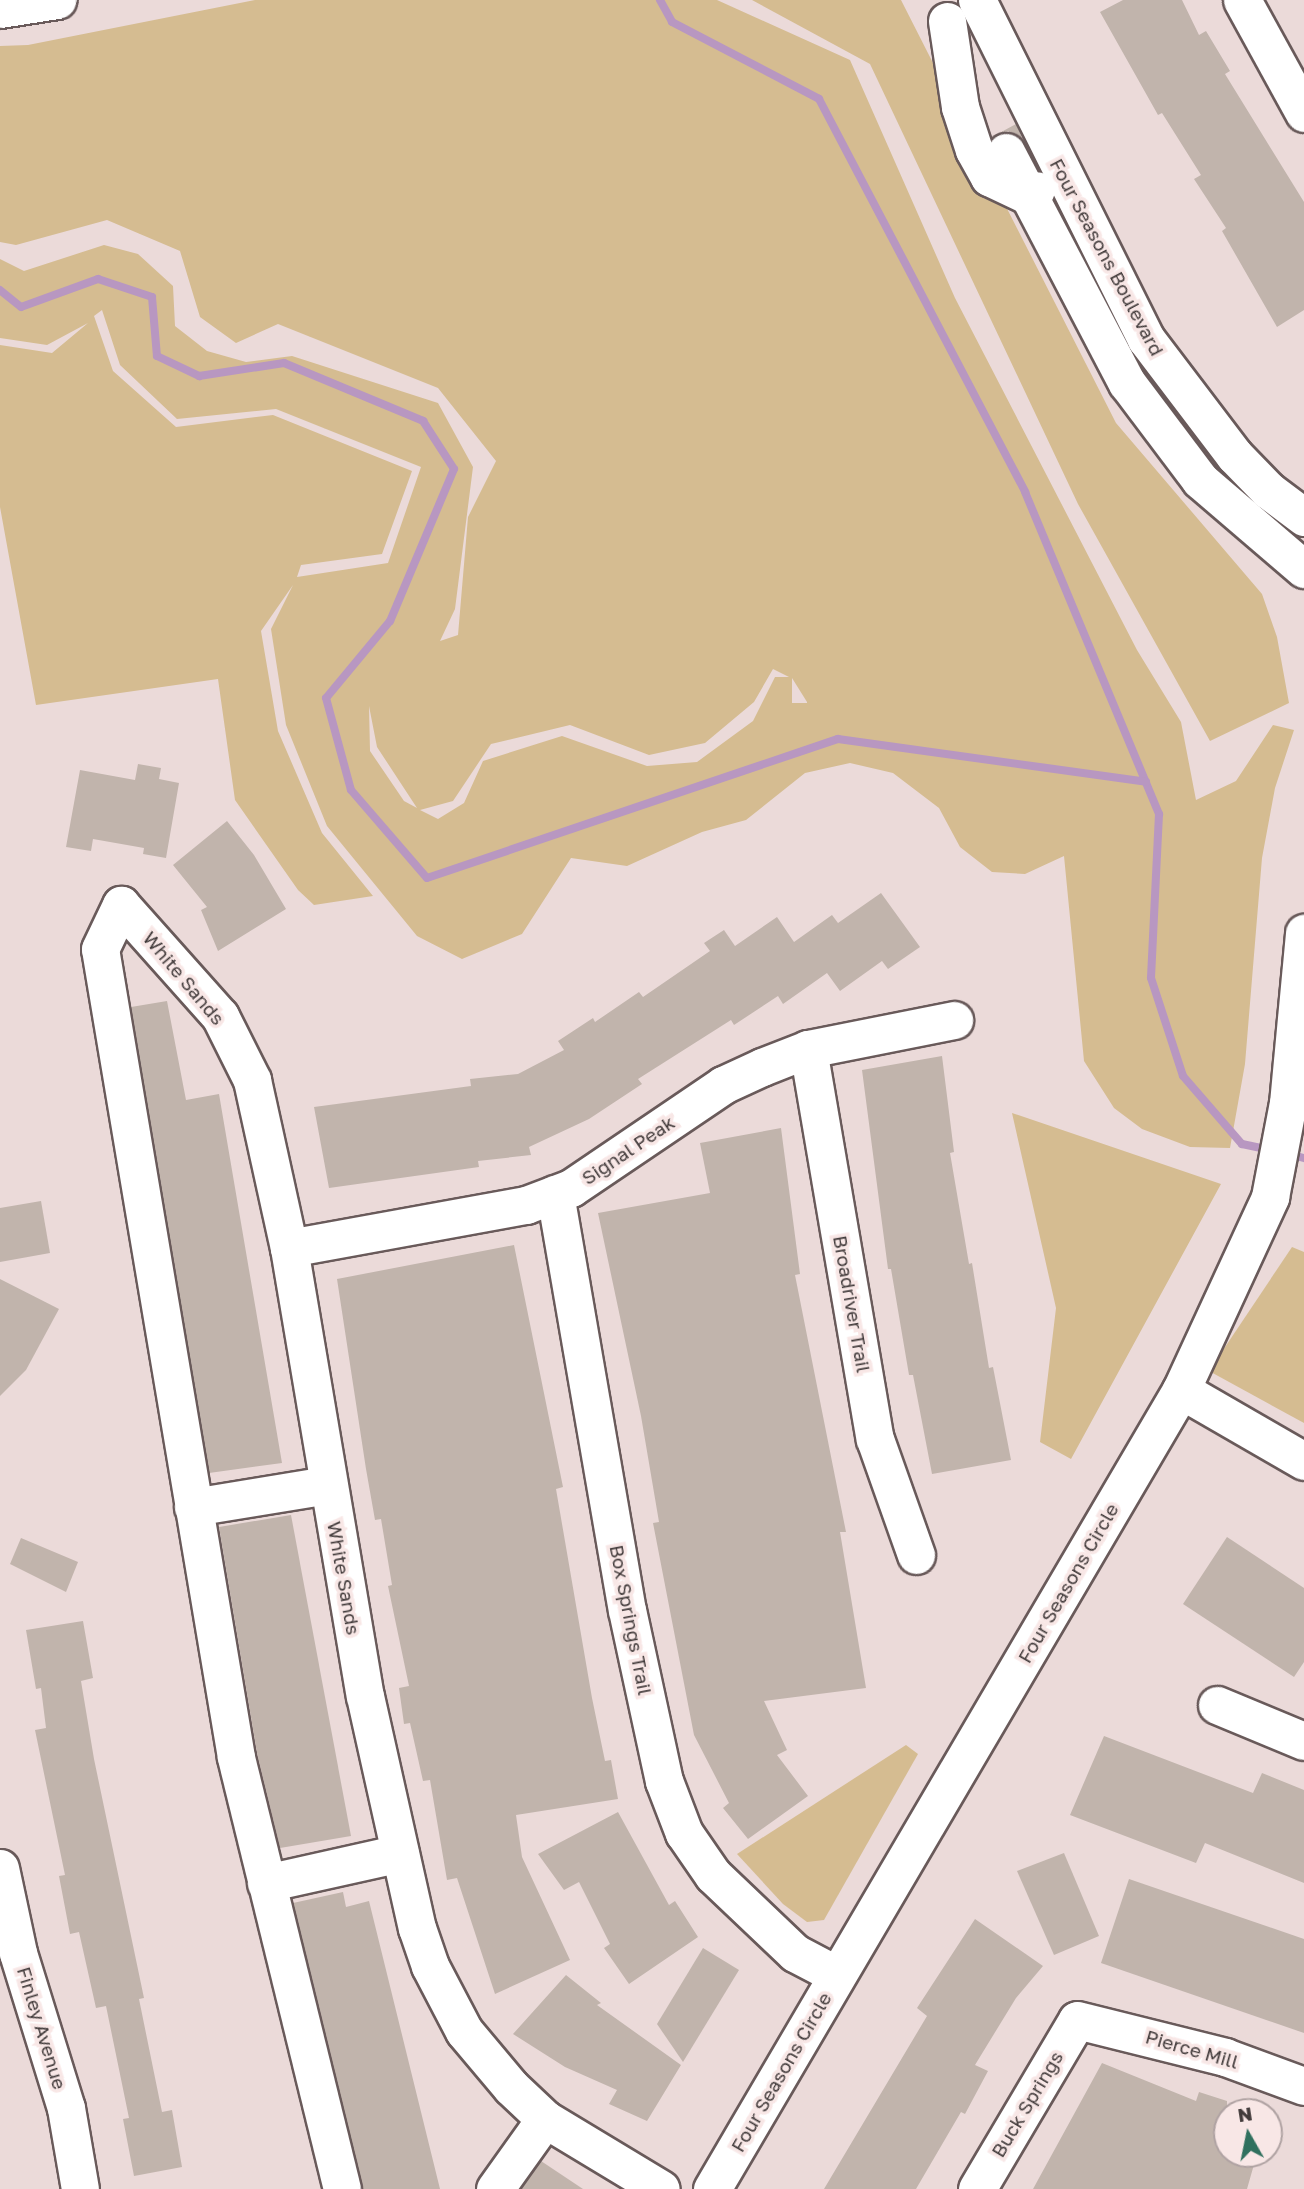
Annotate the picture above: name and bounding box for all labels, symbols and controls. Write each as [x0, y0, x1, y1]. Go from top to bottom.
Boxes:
street label: Four Seasons Boulevard [1045, 155, 1169, 359]
street label: White Sands [138, 927, 230, 1029]
street label: Signal Peak [577, 1111, 679, 1189]
street label: Broadriver Trail [829, 1234, 875, 1374]
street label: Four Seasons Circle [1013, 1499, 1123, 1667]
street label: White Sands [323, 1520, 365, 1636]
street label: Box Springs Trail [605, 1543, 657, 1697]
street label: Finley Avenue [13, 1964, 71, 2092]
street label: Four Seasons Circle [726, 1988, 836, 2156]
street label: Pierce Mill [1143, 2025, 1241, 2073]
street label: Buck Springs [986, 2047, 1068, 2161]
north arrow [1213, 2098, 1283, 2168]
text: N [1236, 2101, 1254, 2126]

